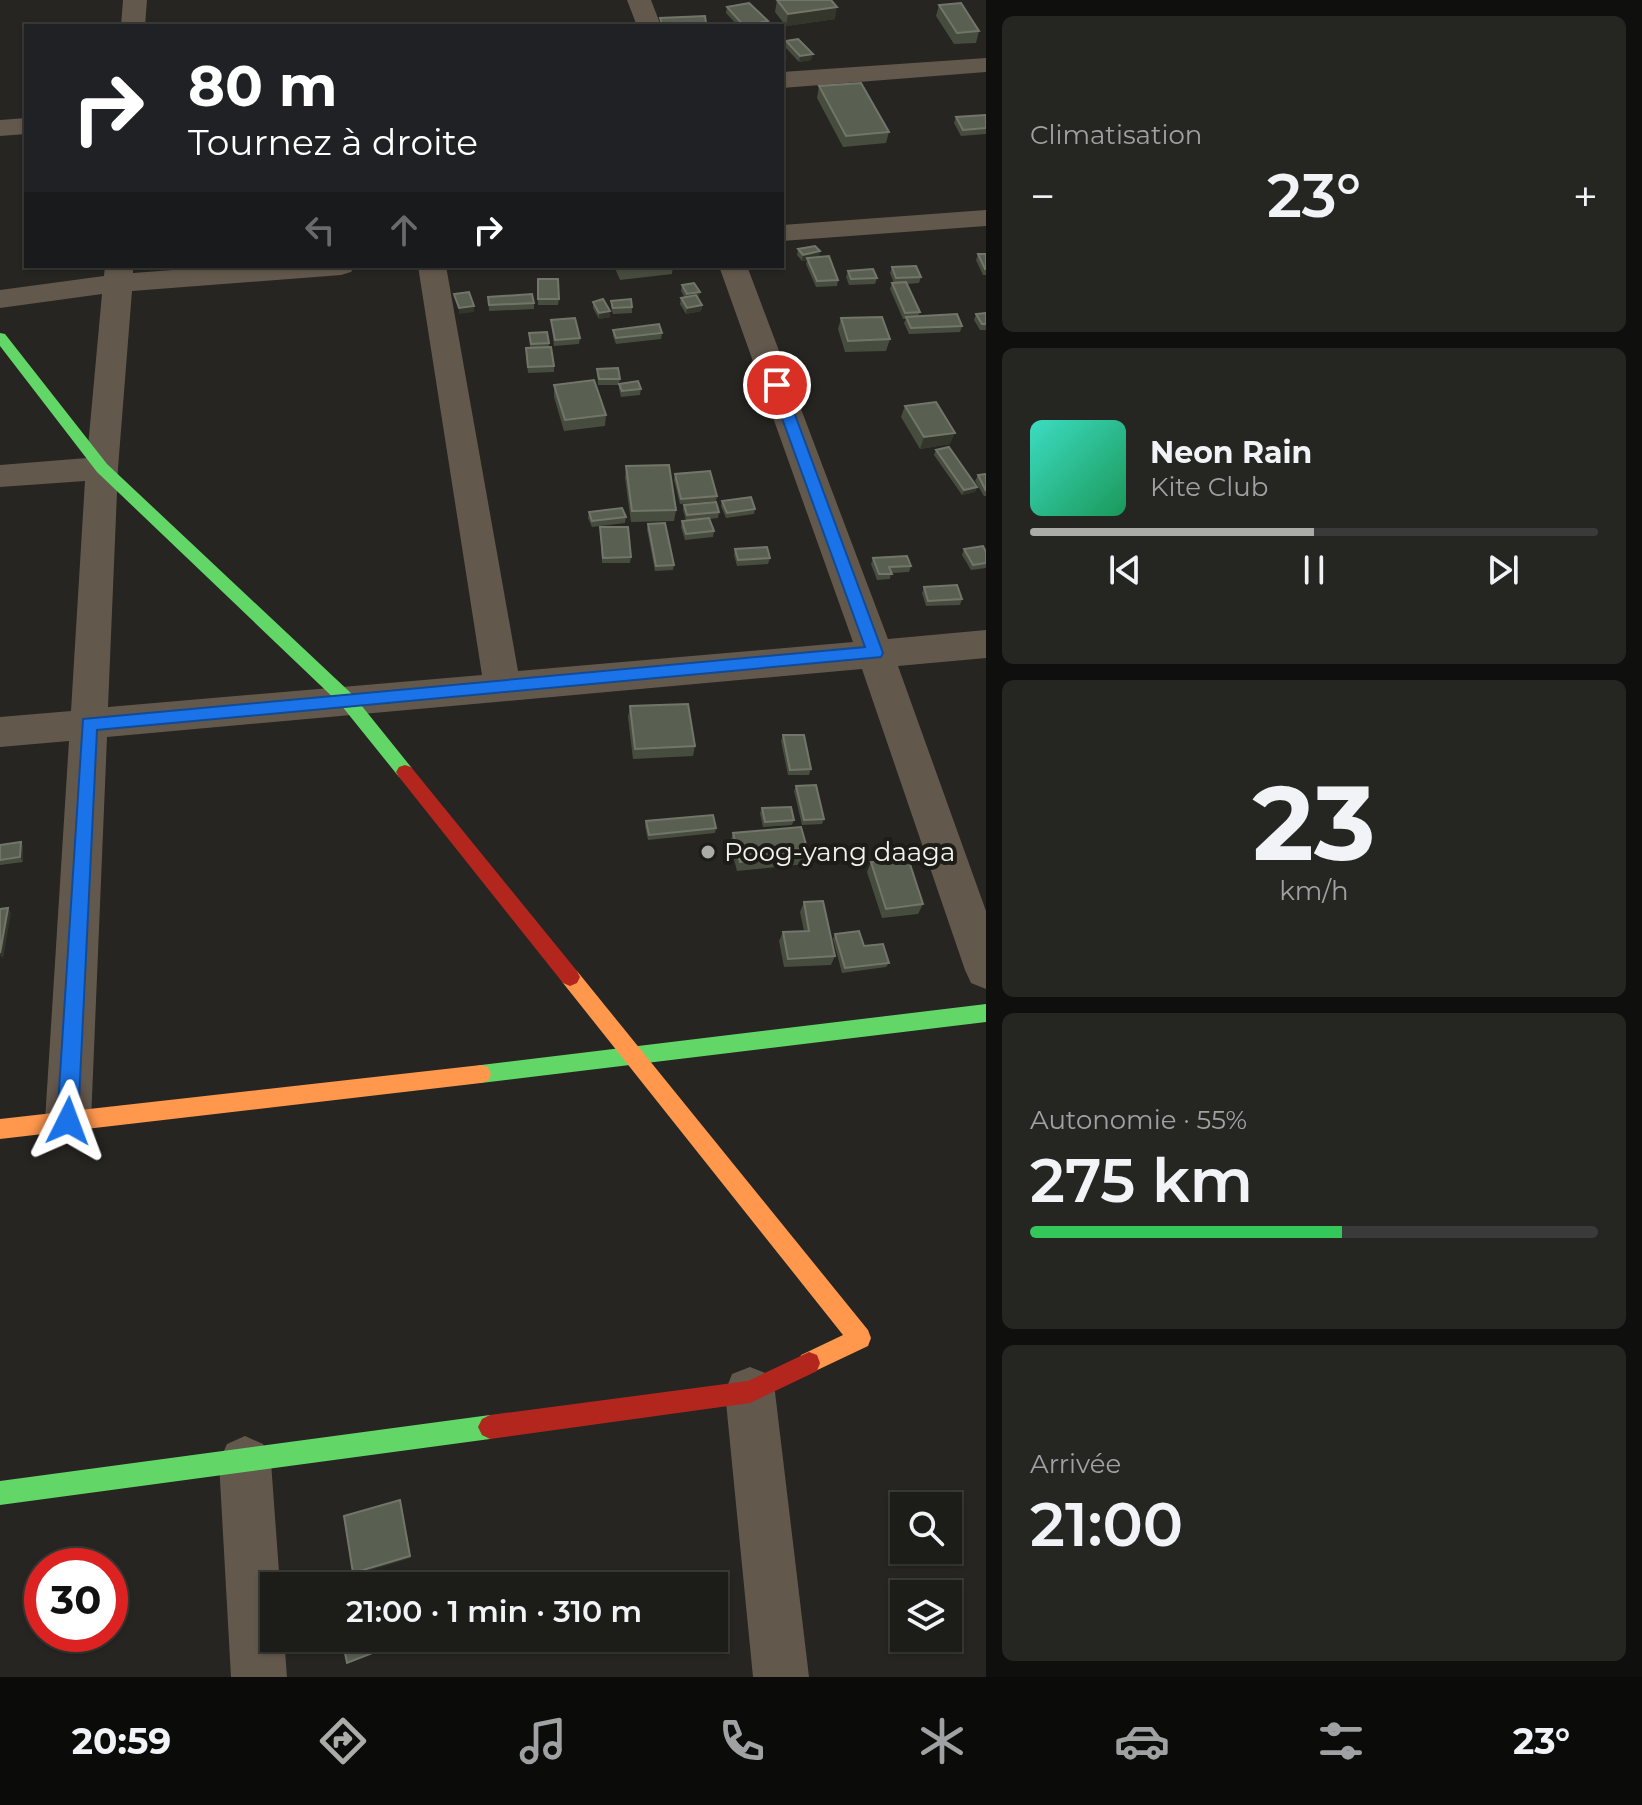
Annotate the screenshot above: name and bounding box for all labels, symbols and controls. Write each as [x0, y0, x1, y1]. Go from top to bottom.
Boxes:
text: 80 m [188, 52, 338, 120]
icon: right [56, 56, 160, 160]
text: Climatisation [1030, 119, 1202, 151]
text: Tournez à droite [188, 120, 478, 164]
text: 23° [1267, 159, 1361, 232]
text: − [1030, 169, 1055, 223]
text: + [1573, 169, 1598, 223]
icon: left [298, 208, 342, 252]
icon: ahead [382, 208, 426, 252]
icon: right [466, 208, 510, 252]
pin [743, 351, 811, 419]
icon: arrive [755, 363, 799, 407]
text: Neon Rain [1150, 434, 1312, 471]
text: Kite Club [1150, 471, 1268, 503]
icon: previous [1103, 548, 1147, 592]
icon: pause [1292, 548, 1336, 592]
icon: next [1481, 548, 1525, 592]
text: 23 [1253, 759, 1375, 886]
place label: Poog-yang daaga [724, 836, 955, 868]
marker: Poog-yang daaga [699, 843, 717, 861]
text: km/h [1279, 875, 1349, 907]
position arrow [26, 1079, 110, 1163]
text: Autonomie · 55% [1030, 1104, 1247, 1136]
text: 275 km [1030, 1144, 1253, 1217]
text: Arrivée [1030, 1448, 1121, 1480]
text: 21:00 [1030, 1488, 1183, 1561]
map controls [890, 1492, 962, 1652]
button: search [890, 1492, 962, 1564]
speed limit sign: 30 [24, 1548, 128, 1652]
button: layers [890, 1580, 962, 1652]
text: 21:00 · 1 min · 310 m [346, 1593, 642, 1630]
icon: directions [315, 1713, 371, 1769]
icon: music [515, 1713, 571, 1769]
icon: phone [714, 1713, 770, 1769]
icon: climate [914, 1713, 970, 1769]
icon: car [1114, 1713, 1170, 1769]
icon: filters [1313, 1713, 1369, 1769]
text: 20:59 [72, 1719, 171, 1763]
text: 23° [1513, 1719, 1570, 1763]

